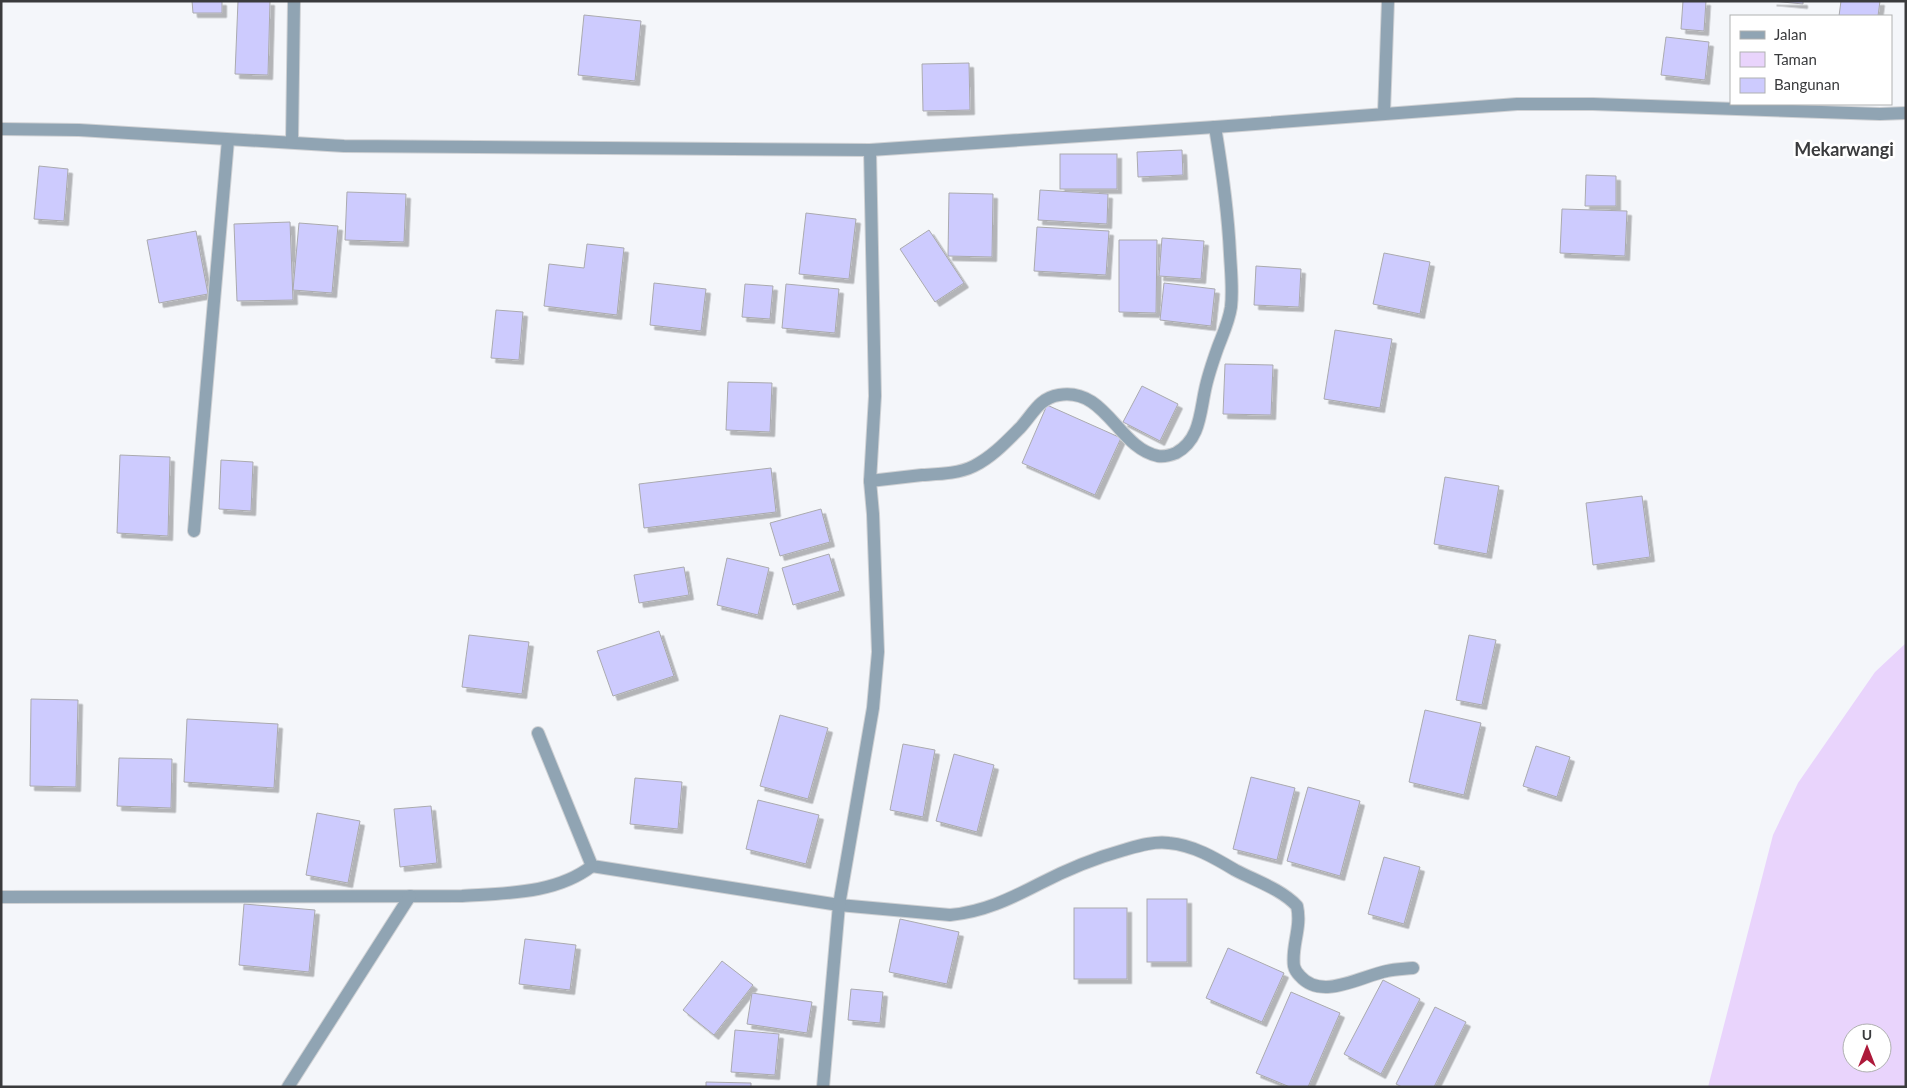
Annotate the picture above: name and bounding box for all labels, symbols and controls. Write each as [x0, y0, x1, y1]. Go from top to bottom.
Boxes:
legend [1730, 15, 1892, 105]
text: Jalan [1774, 25, 1807, 43]
text: Taman [1774, 50, 1817, 68]
text: Bangunan [1774, 75, 1840, 93]
district label: Mekarwangi [1794, 138, 1894, 160]
north arrow [1842, 1023, 1892, 1073]
text: U [1862, 1026, 1872, 1043]

